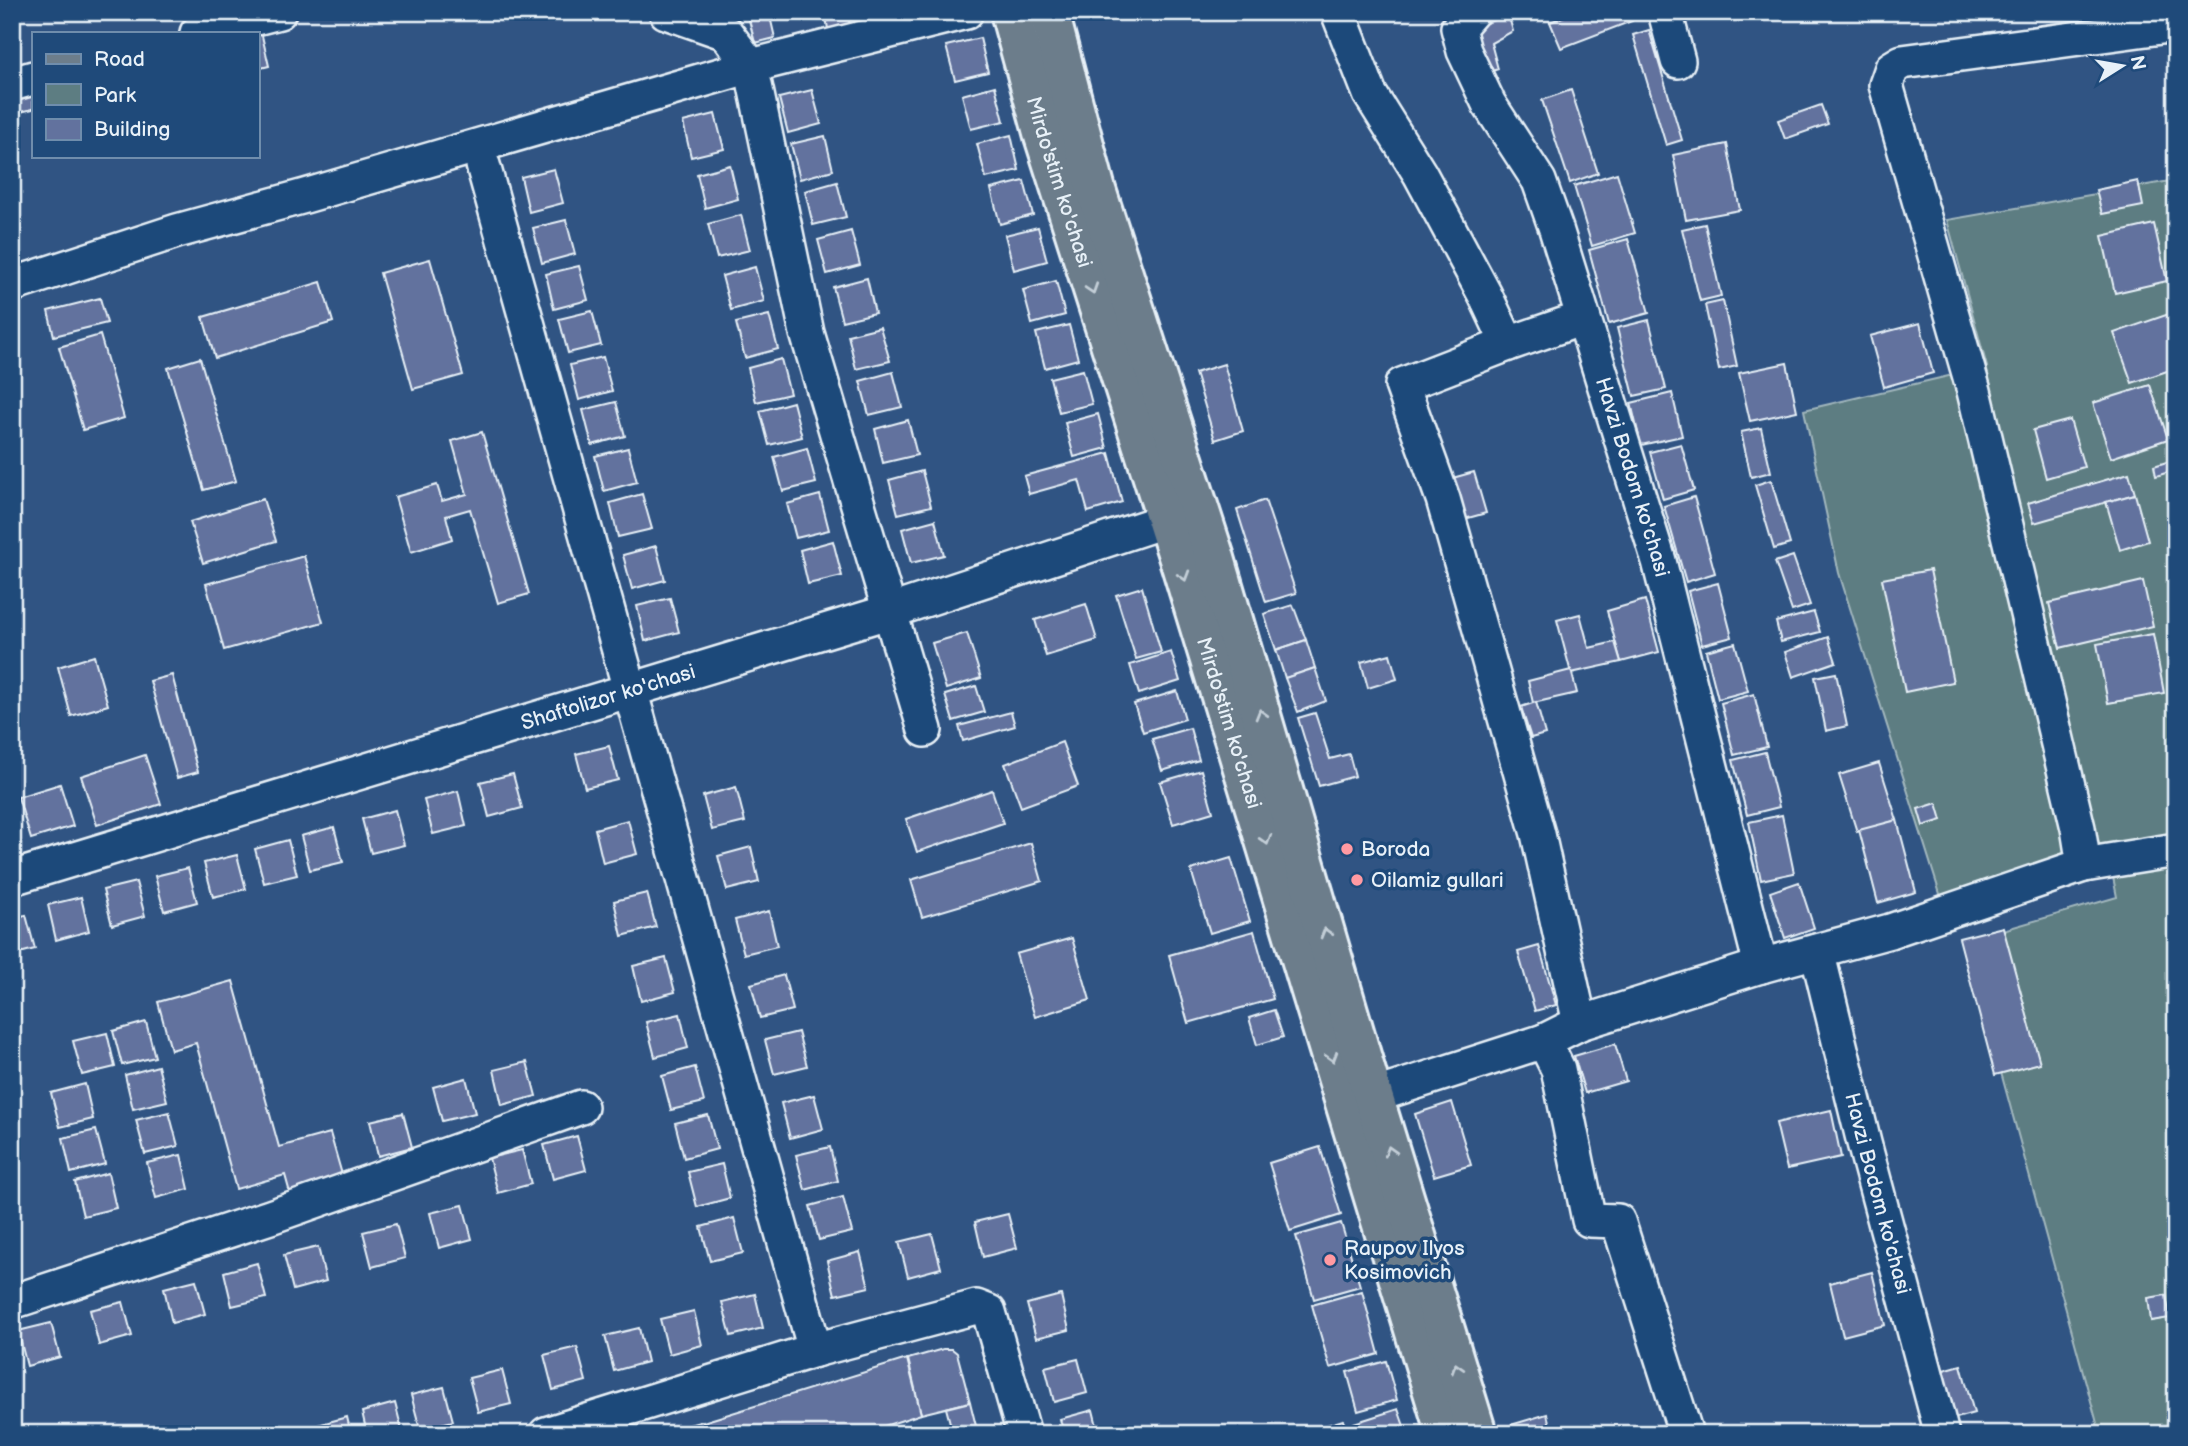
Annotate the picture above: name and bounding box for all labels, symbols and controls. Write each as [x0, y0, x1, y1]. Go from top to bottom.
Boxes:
legend [32, 32, 259, 158]
north arrow [2086, 32, 2156, 102]
text: Road [94, 47, 145, 72]
text: N [2125, 54, 2150, 72]
text: Park [94, 83, 137, 108]
street label: Mirdo'stim ko'chasi [1021, 94, 1098, 271]
text: Building [94, 117, 170, 142]
one-way arrow [1084, 283, 1099, 295]
street label: Havzi Bodom ko'chasi [1590, 374, 1675, 579]
one-way arrow [1176, 569, 1190, 581]
street label: Mirdo'stim ko'chasi [1191, 634, 1267, 812]
street label: Shaftolizor ko'chasi [518, 659, 698, 735]
one-way arrow [1255, 709, 1270, 721]
one-way arrow [1257, 834, 1272, 846]
place label: Boroda [1361, 837, 1430, 862]
marker: Boroda [1339, 841, 1355, 857]
place label: Oilamiz gullari [1371, 868, 1504, 893]
marker: Oilamiz gullari [1349, 872, 1365, 888]
one-way arrow [1319, 927, 1334, 939]
one-way arrow [1324, 1051, 1339, 1063]
street label: Havzi Bodom ko'chasi [1840, 1090, 1916, 1297]
one-way arrow [1384, 1145, 1399, 1157]
place label: Raupov Ilyos Kosimovich [1344, 1236, 1465, 1285]
marker: Raupov Ilyos Kosimovich [1322, 1252, 1338, 1268]
one-way arrow [1450, 1363, 1465, 1375]

